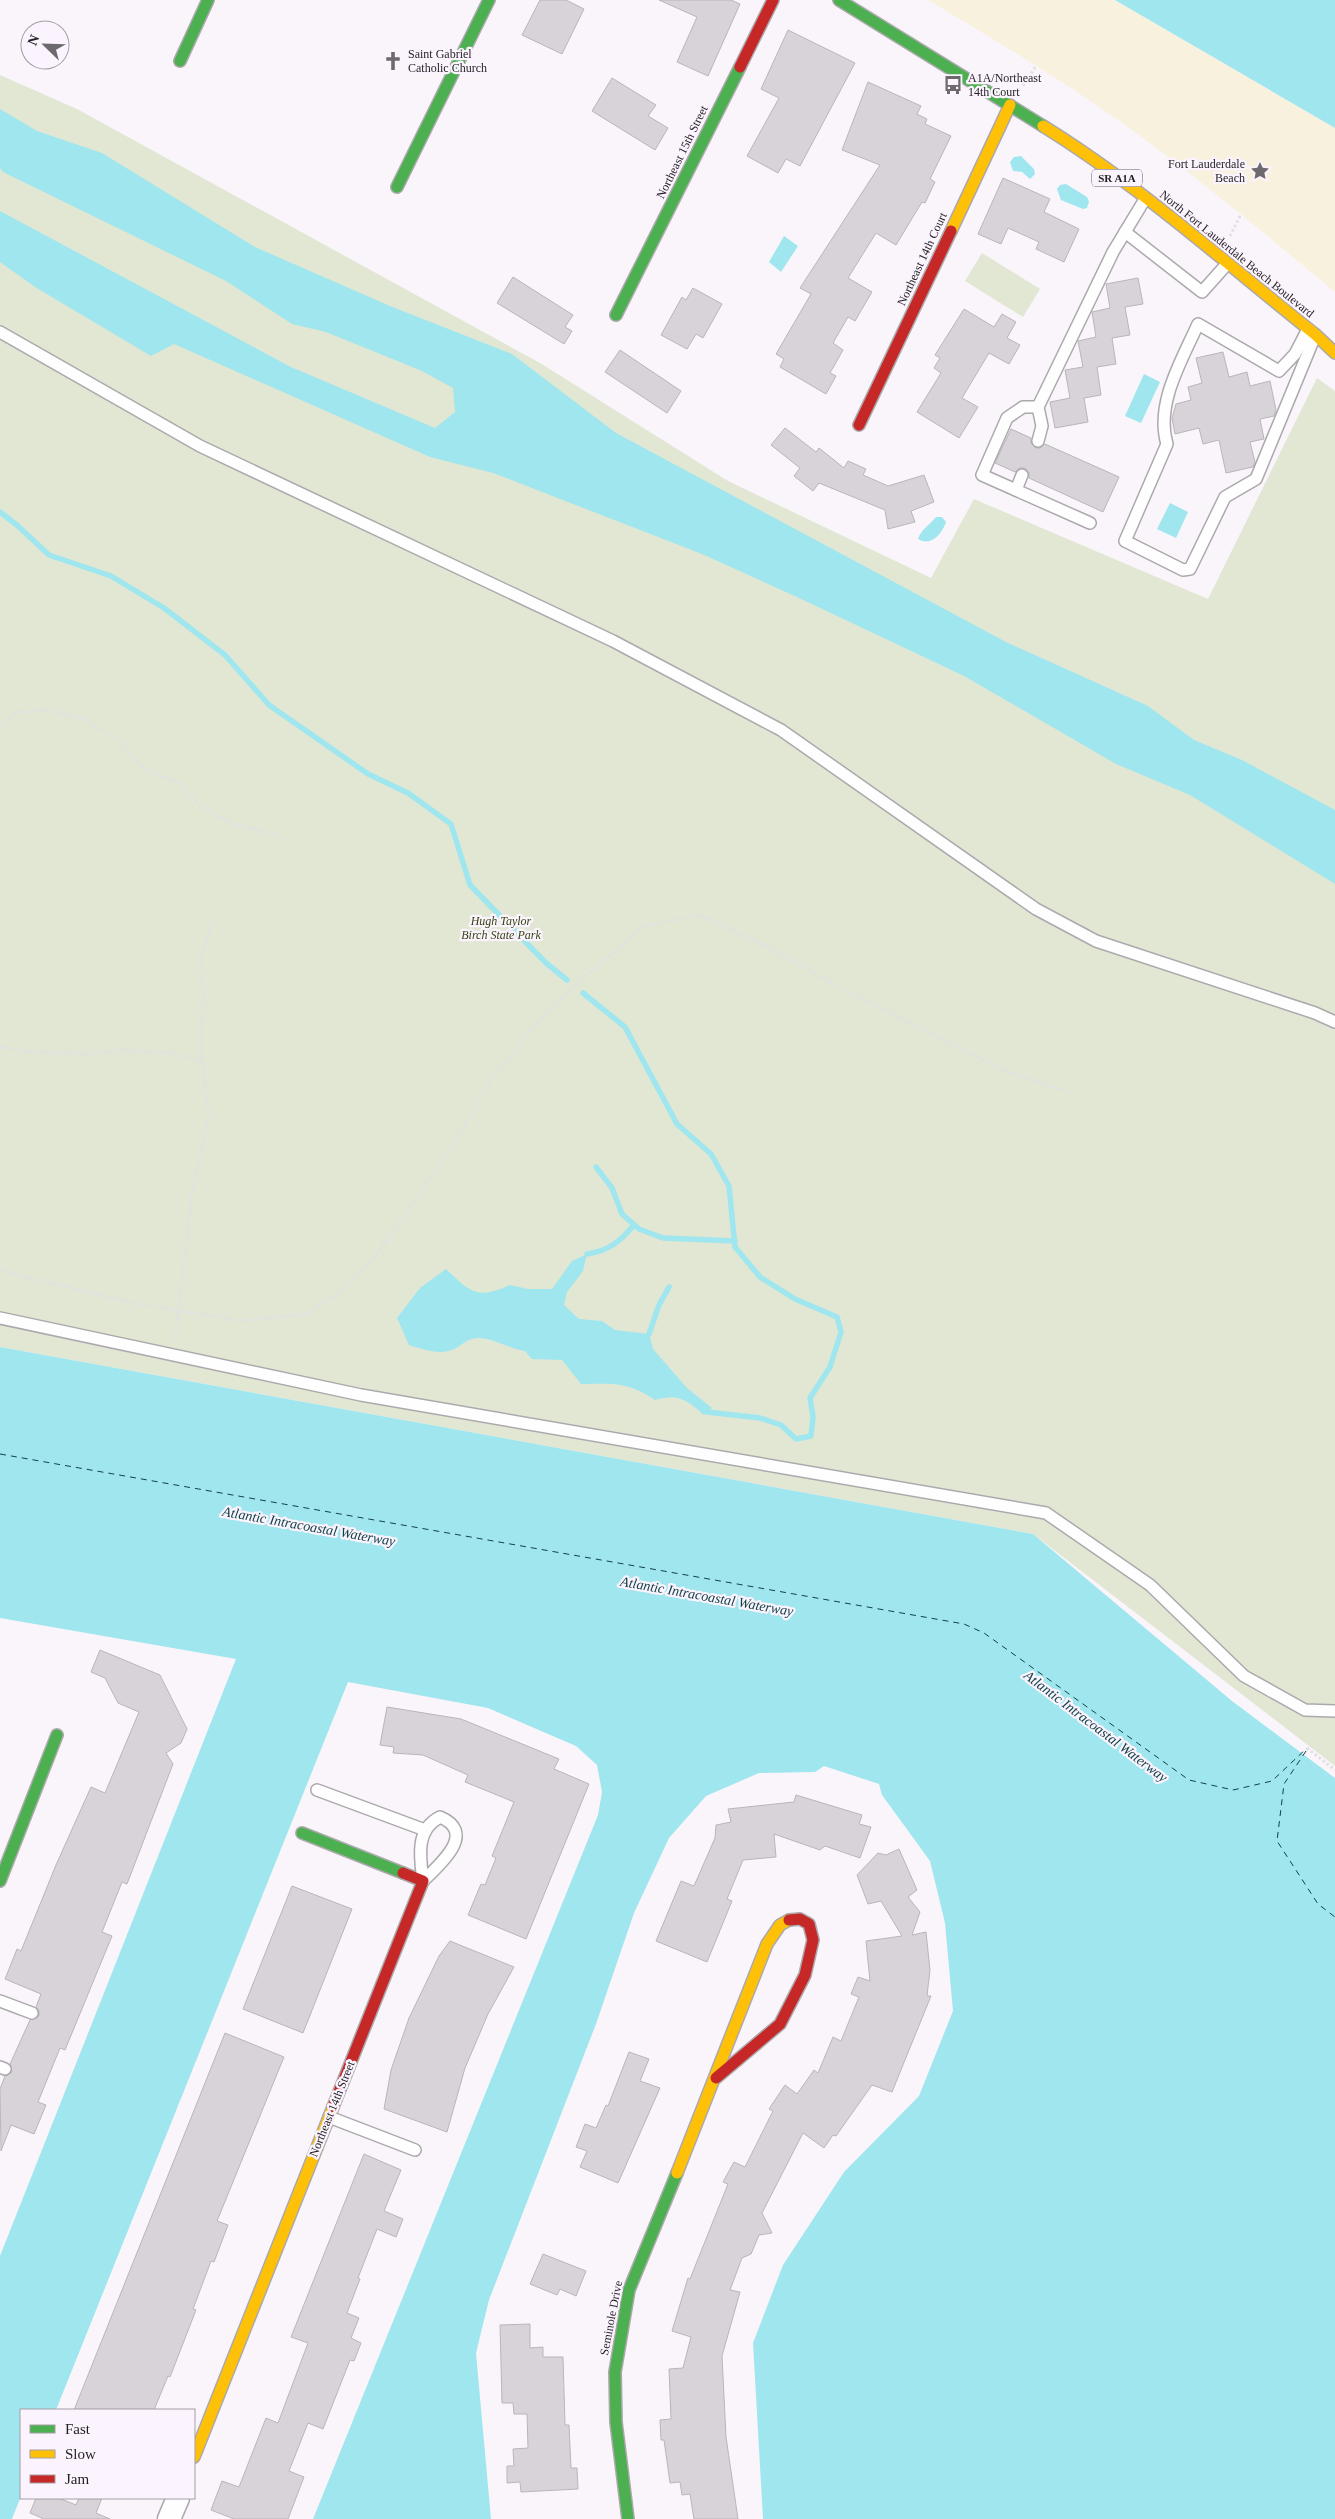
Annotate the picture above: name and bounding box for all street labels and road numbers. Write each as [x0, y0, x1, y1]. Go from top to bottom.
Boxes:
street label: Northeast 15th Street [653, 103, 711, 201]
road number: SR A1A [1092, 170, 1142, 187]
street label: North Fort Lauderdale Beach Boulevard [1157, 188, 1317, 320]
street label: Northeast 14th Court [894, 210, 950, 308]
street label: Northeast 14th Street [306, 2058, 358, 2159]
street label: Seminole Drive [597, 2280, 625, 2356]

